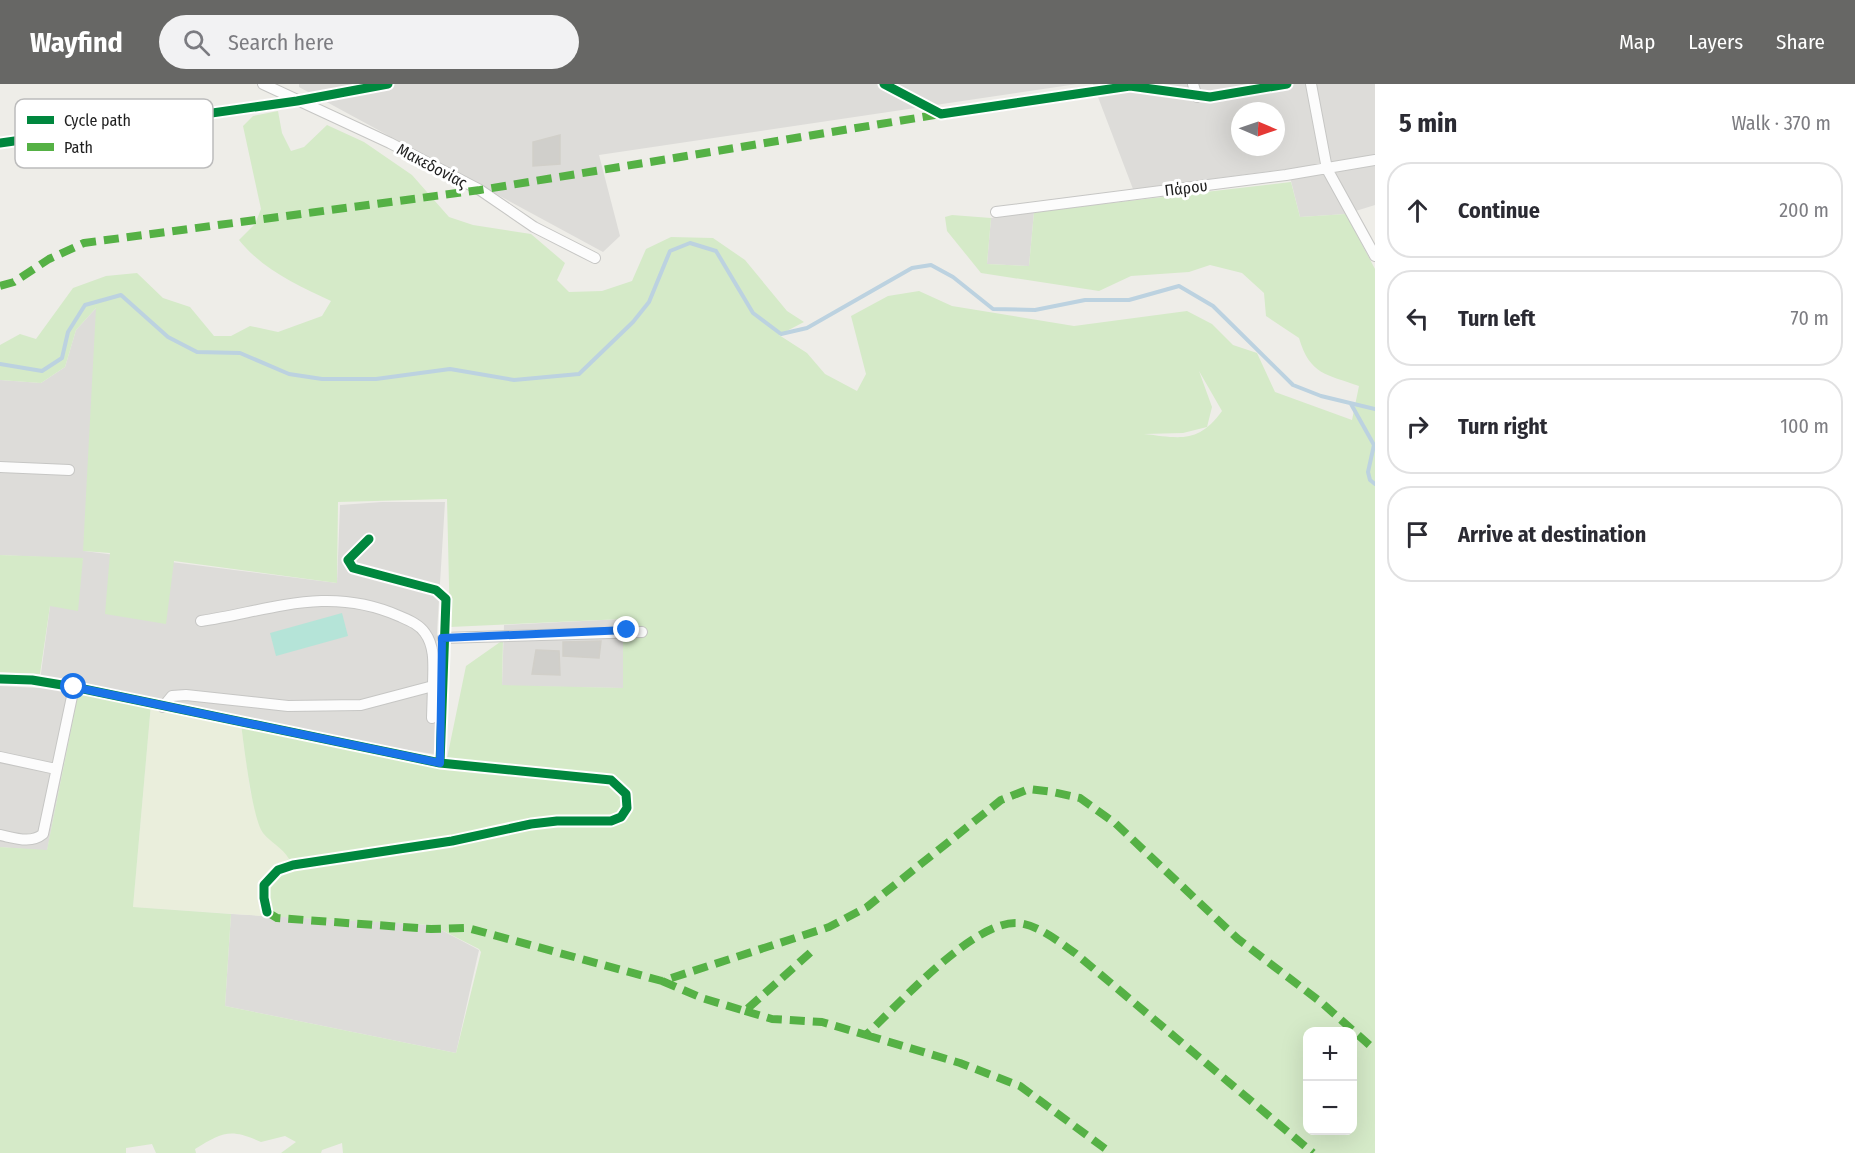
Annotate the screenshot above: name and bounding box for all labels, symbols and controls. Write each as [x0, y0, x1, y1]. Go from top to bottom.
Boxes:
search box [159, 15, 579, 69]
text: Wayfind [30, 26, 123, 59]
icon: search [180, 26, 213, 59]
text: Search here [228, 29, 334, 56]
text: Map [1619, 29, 1655, 55]
text: Layers [1688, 29, 1743, 55]
text: Share [1776, 29, 1825, 55]
legend [15, 99, 213, 168]
north arrow [1231, 102, 1285, 156]
text: 5 min [1399, 108, 1457, 139]
text: Cycle path [64, 111, 131, 130]
text: Walk · 370 m [1731, 111, 1831, 135]
text: Path [64, 138, 93, 157]
street label: Μακεδονίας [394, 140, 471, 193]
street label: Πάρου [1163, 176, 1209, 200]
icon: ahead [1401, 194, 1434, 227]
text: Continue [1458, 197, 1540, 224]
text: 200 m [1779, 198, 1829, 222]
icon: left [1401, 302, 1434, 335]
text: Turn left [1458, 305, 1536, 332]
text: 70 m [1791, 306, 1829, 330]
icon: right [1401, 410, 1434, 443]
text: Turn right [1458, 413, 1547, 440]
text: 100 m [1780, 414, 1829, 438]
icon: arrive [1401, 518, 1434, 551]
text: Arrive at destination [1458, 521, 1646, 548]
route end [613, 616, 639, 642]
route start [60, 673, 86, 699]
map controls [1303, 1027, 1357, 1135]
button: + [1303, 1027, 1357, 1081]
button: − [1303, 1081, 1357, 1135]

